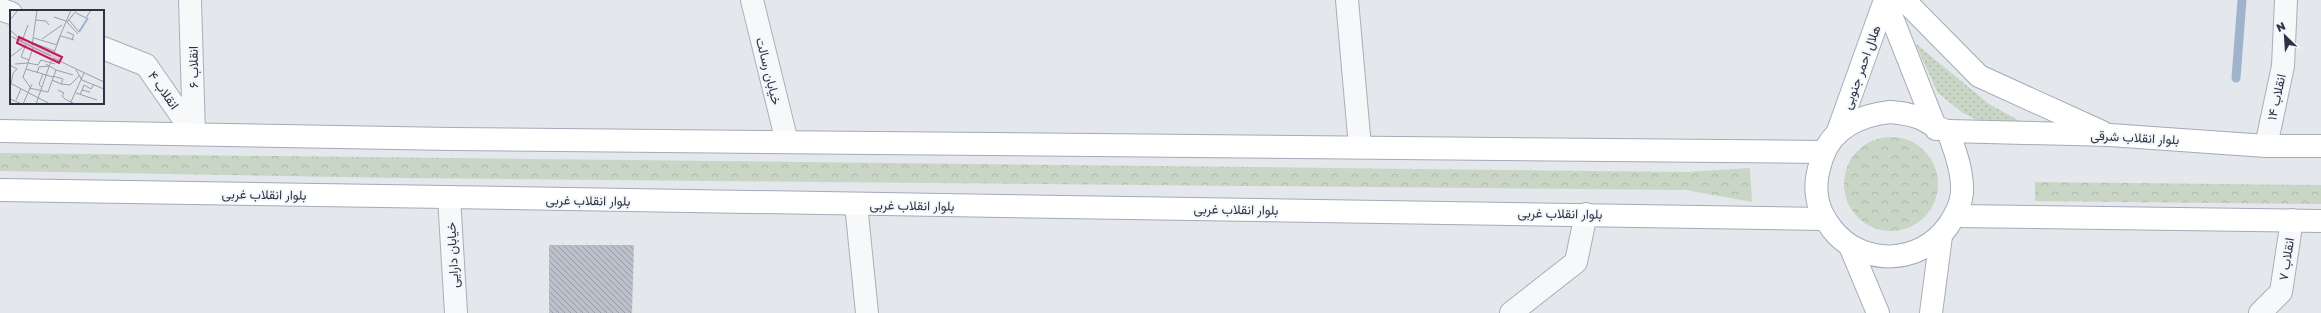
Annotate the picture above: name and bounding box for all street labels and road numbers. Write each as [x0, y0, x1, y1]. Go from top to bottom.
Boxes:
street label: هلال احمر جنوبی [1838, 23, 1885, 112]
street label: خیابان رسالت [752, 36, 785, 107]
street label: انقلاب ۶ [185, 46, 201, 88]
street label: انقلاب ۴ [145, 68, 183, 112]
street label: انقلاب ۱۴ [2263, 72, 2289, 122]
street label: بلوار انقلاب شرقی [2090, 127, 2180, 148]
street label: بلوار انقلاب غربی [221, 185, 307, 204]
street label: بلوار انقلاب غربی [545, 191, 631, 210]
street label: بلوار انقلاب غربی [869, 196, 955, 215]
street label: بلوار انقلاب غربی [1193, 200, 1279, 219]
street label: بلوار انقلاب غربی [1517, 204, 1603, 223]
street label: خیابان دارایی [442, 221, 463, 288]
street label: انقلاب ۷ [2275, 236, 2297, 282]

